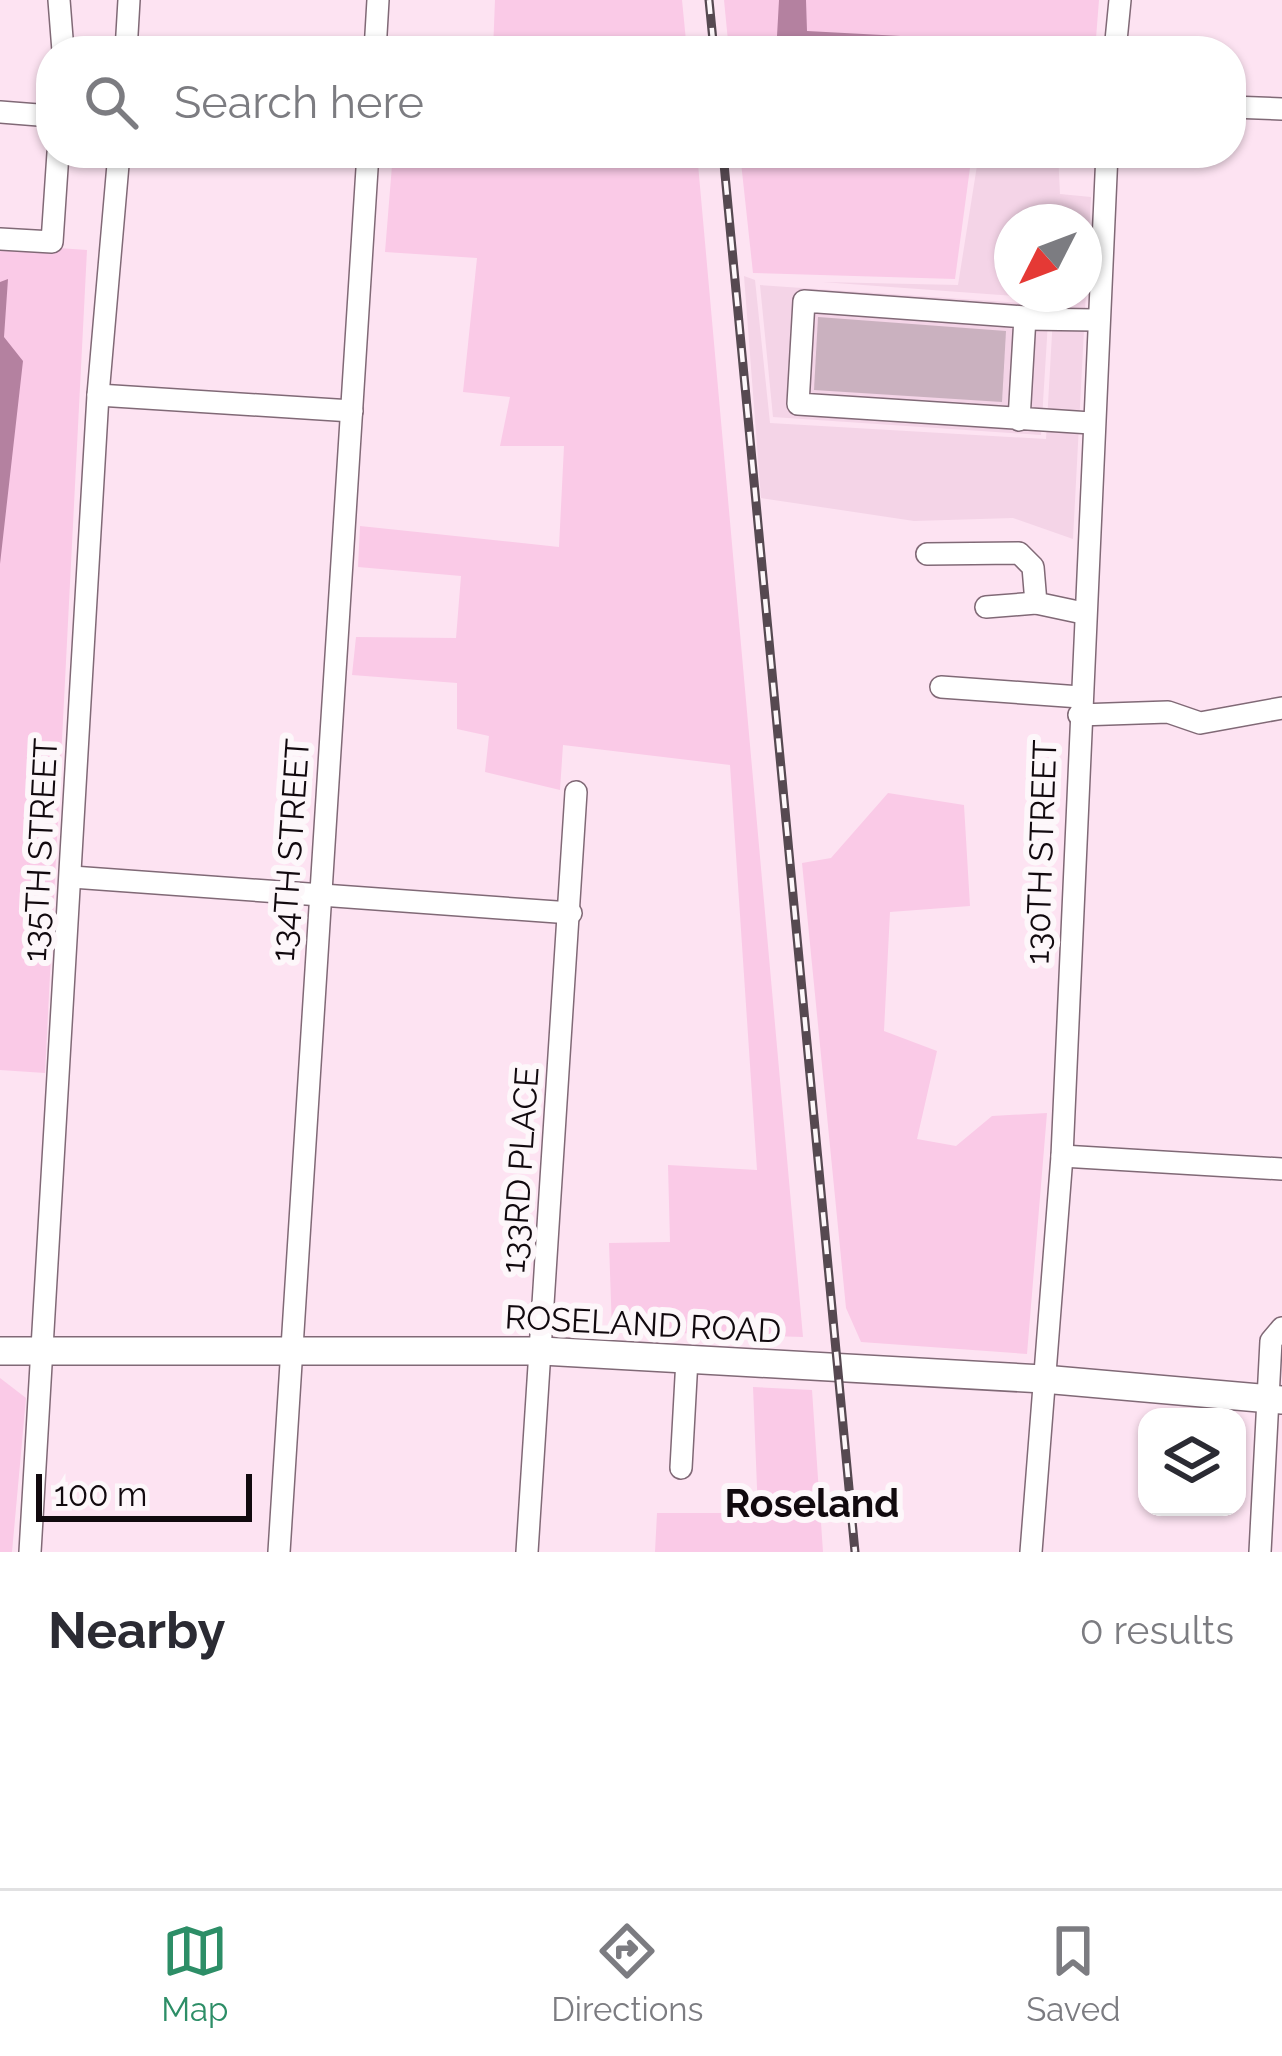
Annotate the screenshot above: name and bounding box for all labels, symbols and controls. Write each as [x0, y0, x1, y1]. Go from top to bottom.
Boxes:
search box [36, 36, 1246, 168]
icon: search [78, 69, 144, 135]
text: Search here [174, 76, 424, 129]
north arrow [994, 204, 1102, 312]
street label: 135TH STREET [15, 737, 65, 963]
street label: 134TH STREET [263, 737, 317, 963]
street label: 130TH STREET [1018, 739, 1064, 965]
street label: 133RD PLACE [493, 1065, 547, 1275]
street label: ROSELAND ROAD [504, 1297, 782, 1351]
map controls [1138, 1408, 1246, 1516]
button: layers [1138, 1408, 1246, 1516]
scale bar [36, 1468, 252, 1521]
text: 100 m [54, 1475, 147, 1514]
district label: Roseland [725, 1480, 899, 1526]
text: Nearby [48, 1600, 225, 1660]
text: 0 results [1080, 1607, 1234, 1653]
tab: Map [161, 1918, 228, 2029]
tab: Directions [551, 1918, 704, 2029]
tab: Saved [1026, 1918, 1121, 2029]

